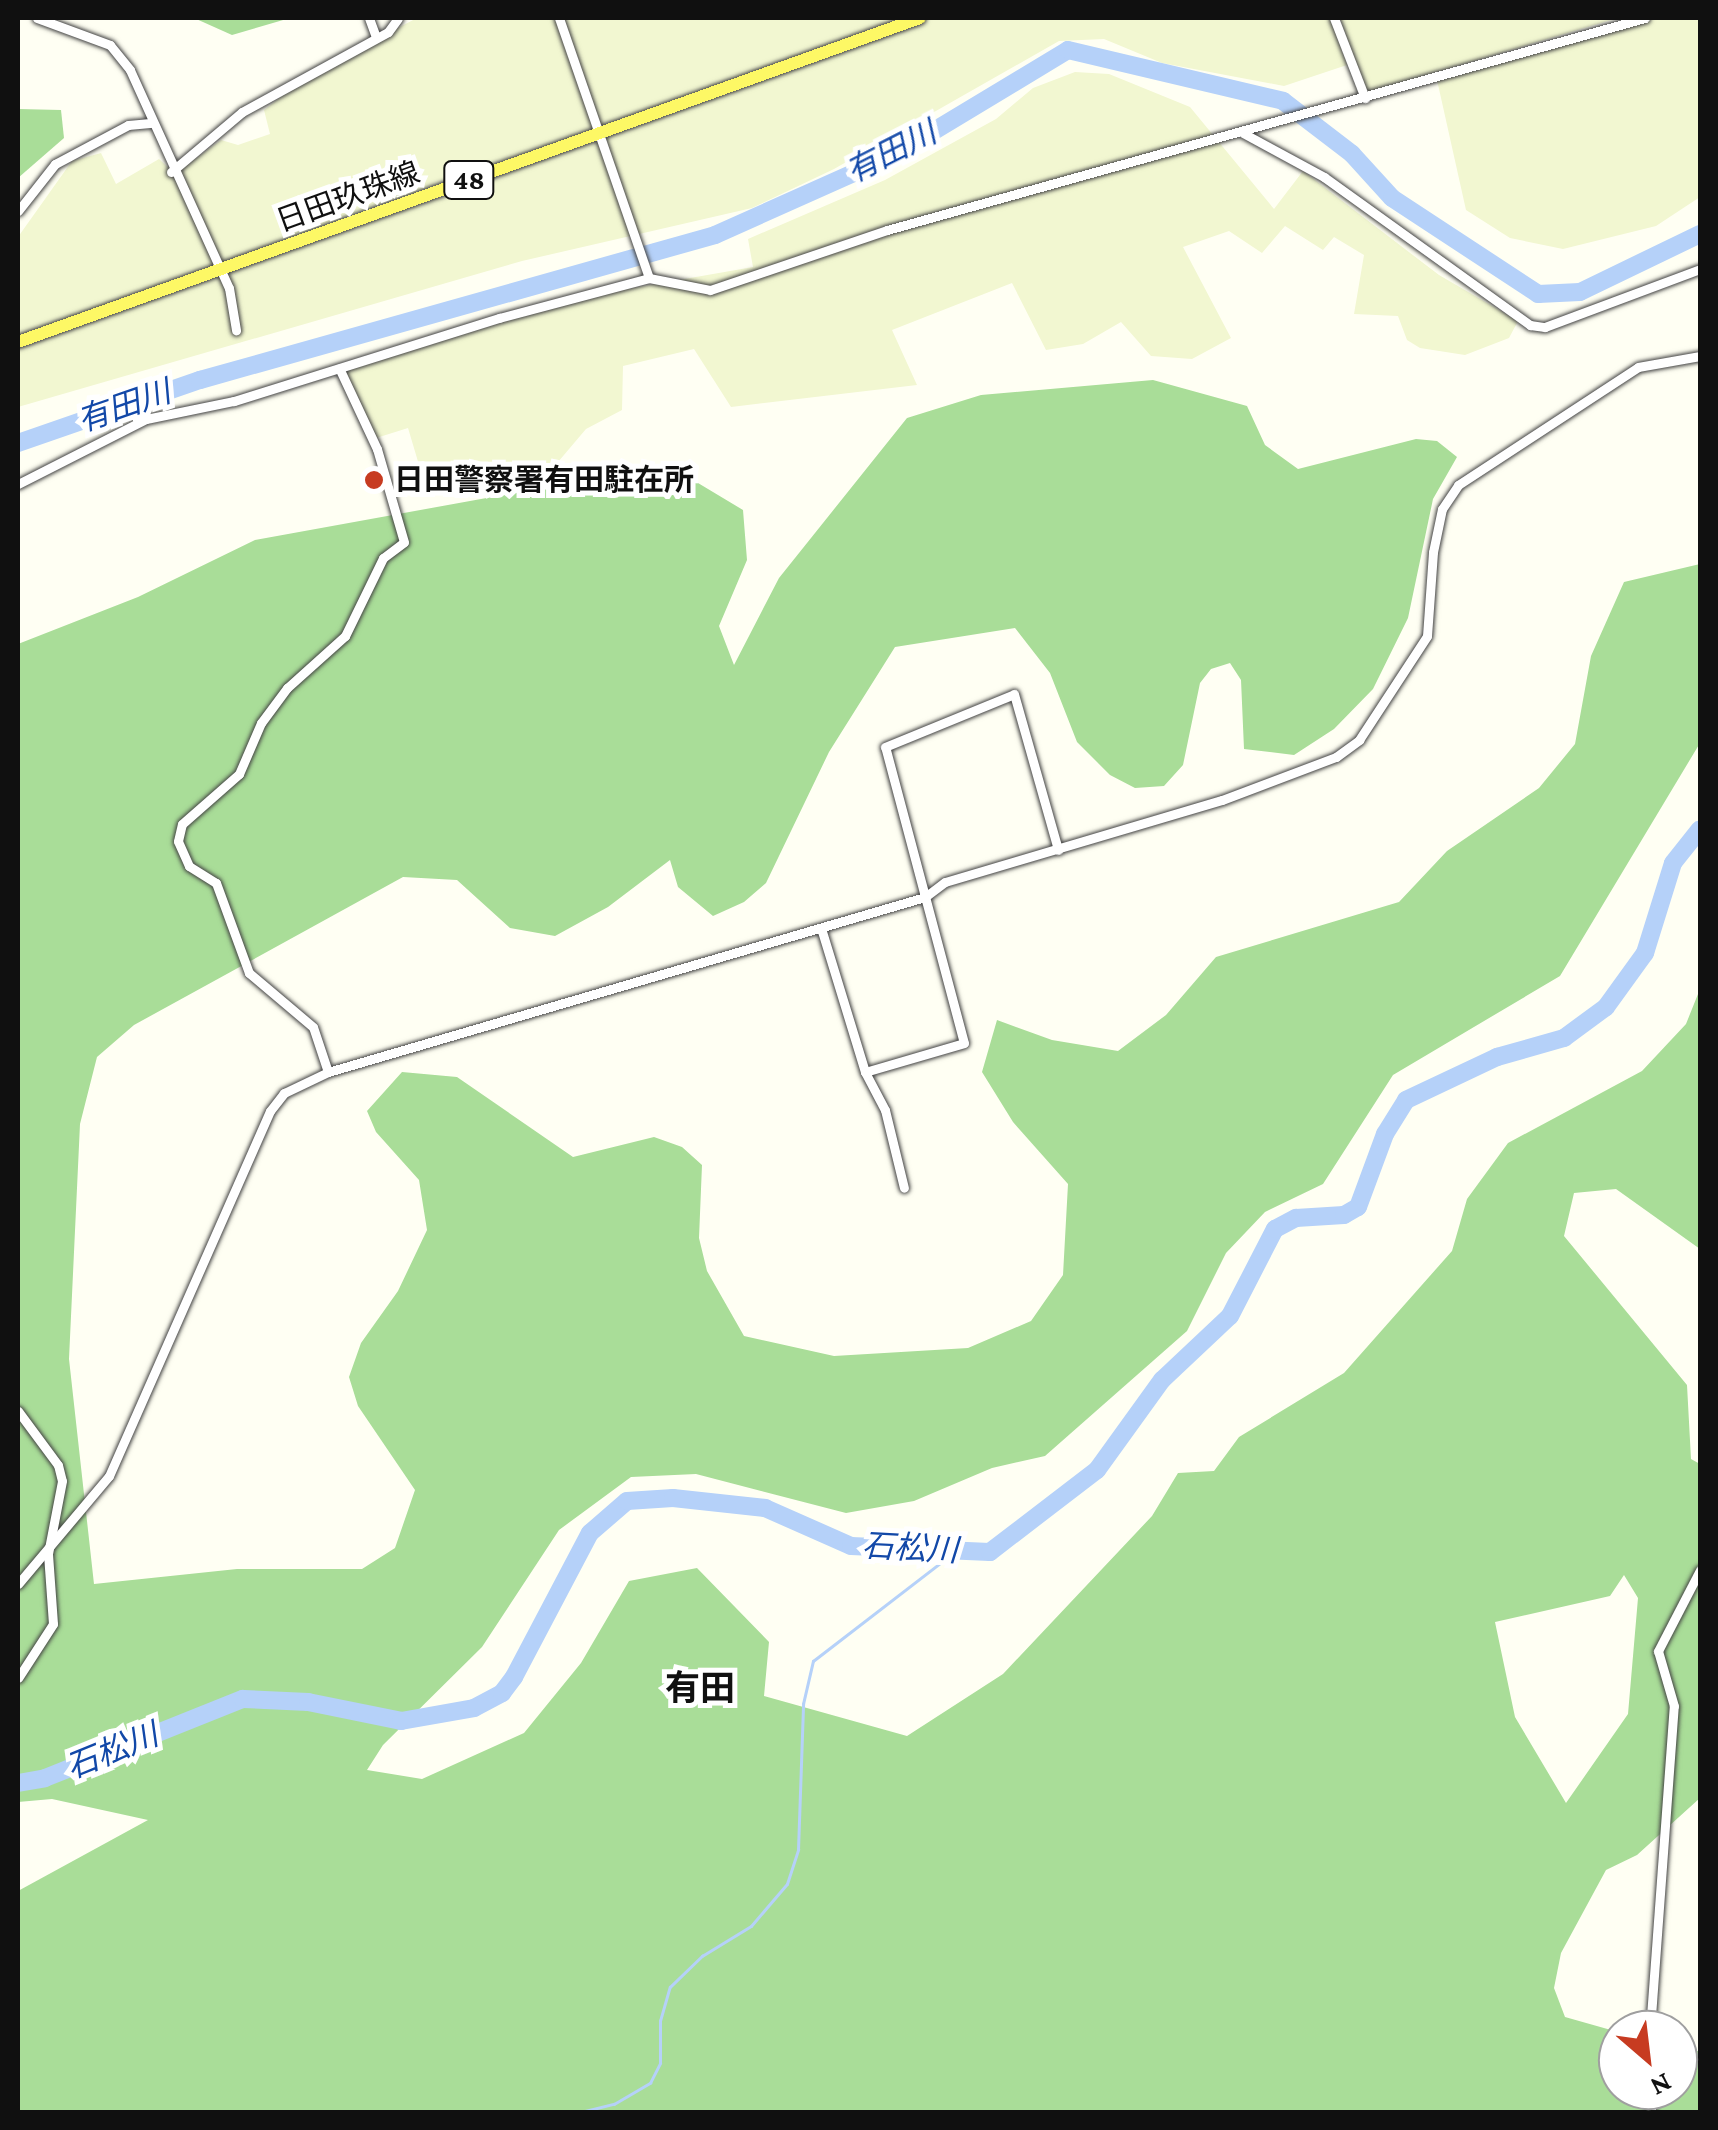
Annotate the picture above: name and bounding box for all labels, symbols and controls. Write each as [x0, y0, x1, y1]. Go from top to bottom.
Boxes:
water label: 有田川 [840, 113, 942, 191]
street label: 日田玖珠線 [271, 154, 425, 240]
road number: 48 [442, 157, 496, 203]
water label: 有田川 [72, 372, 176, 440]
place label: 日田警察署有田駐在所 [394, 462, 694, 498]
marker: 日田警察署有田駐在所 [363, 469, 385, 491]
water label: 石松川 [861, 1526, 959, 1570]
district label: 有田 [665, 1668, 735, 1710]
water label: 石松川 [60, 1715, 164, 1787]
north arrow [1598, 2010, 1698, 2110]
text: N [1646, 2067, 1677, 2103]

